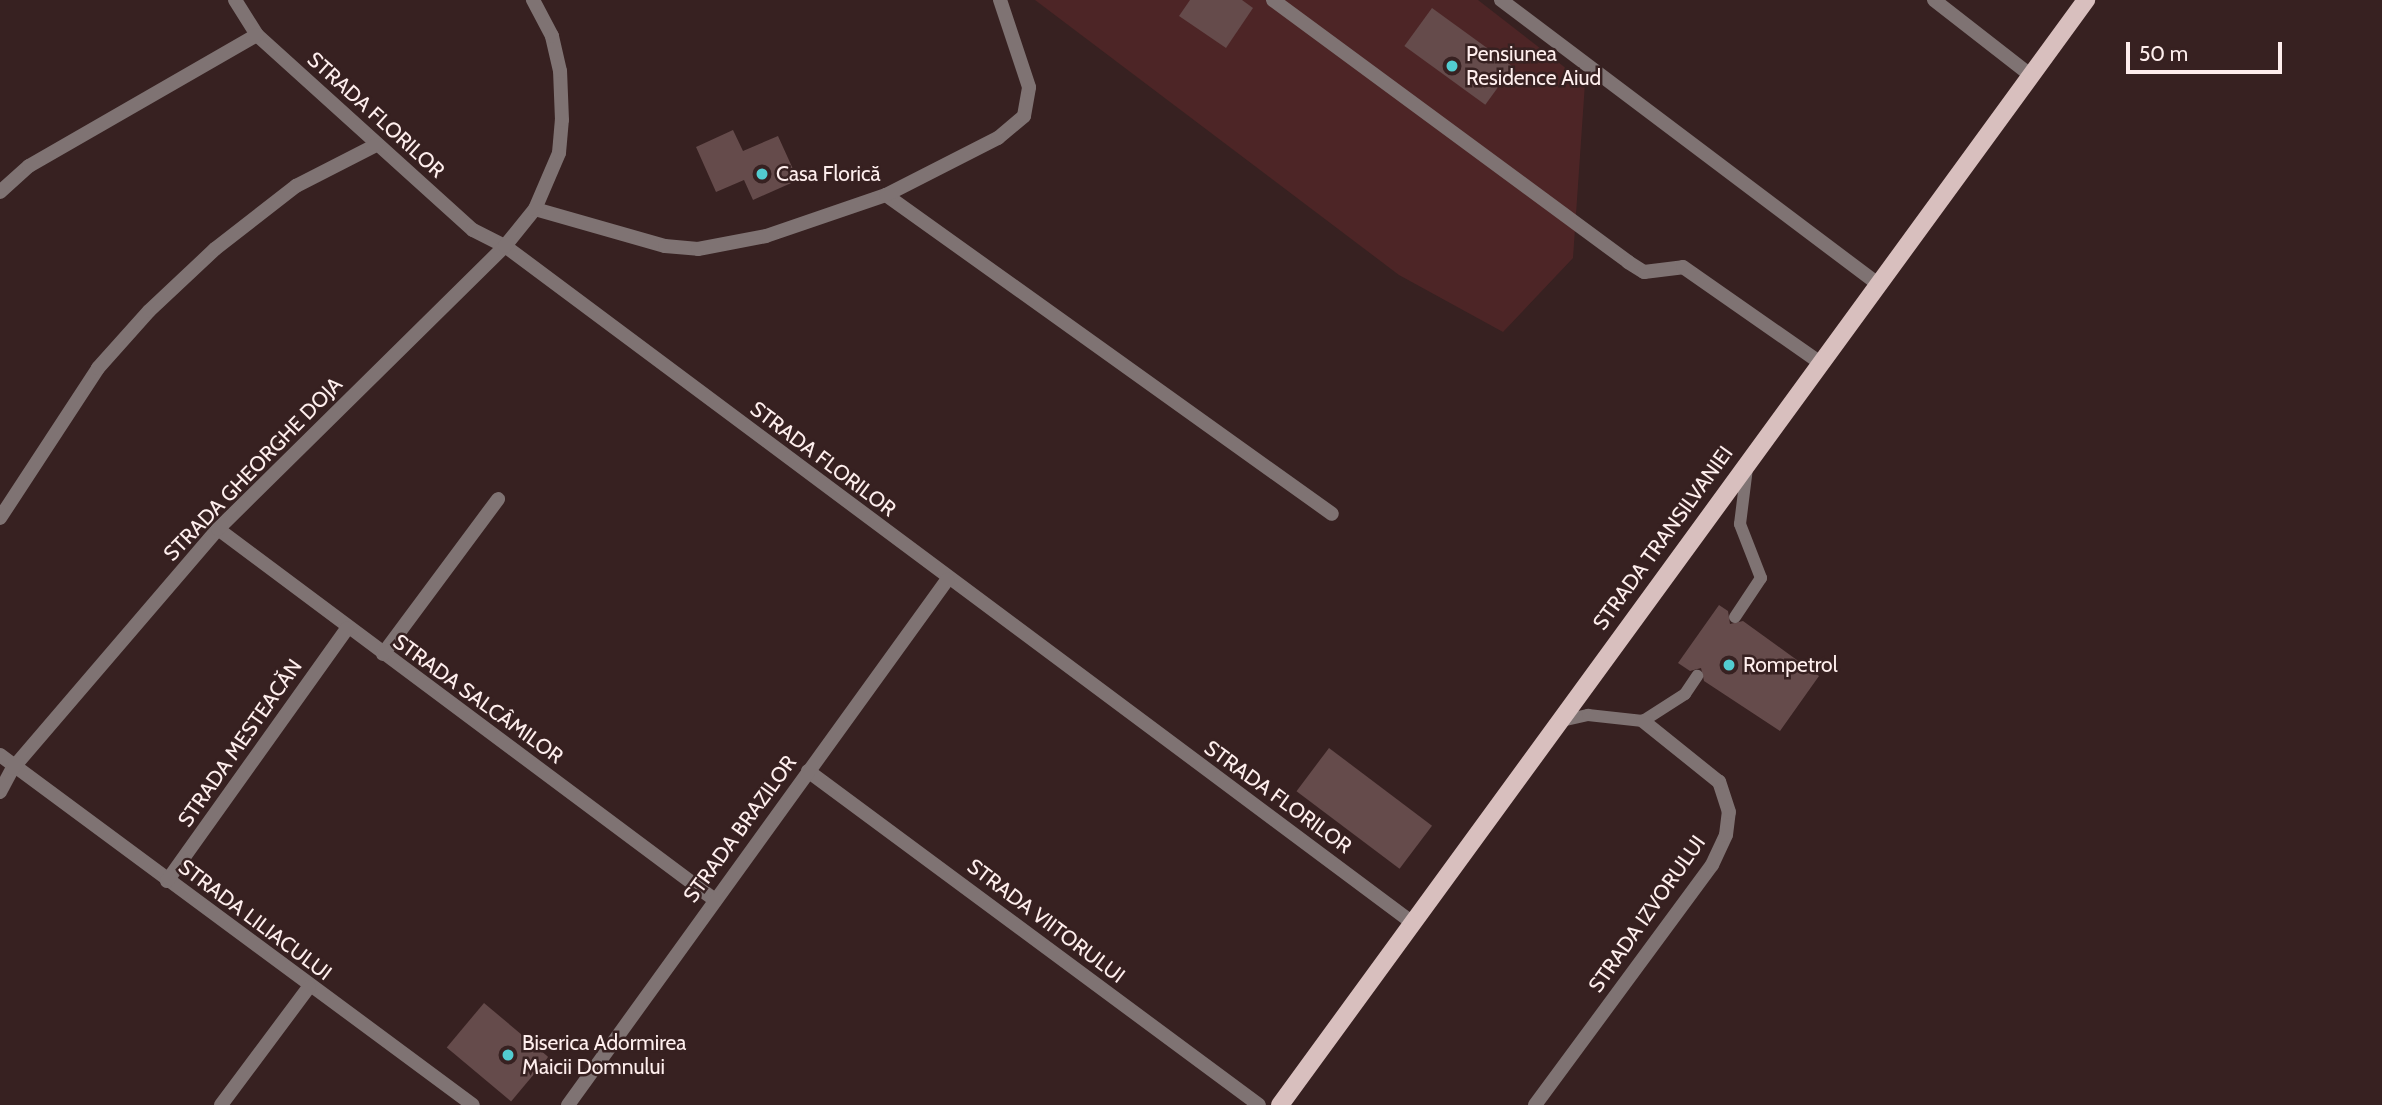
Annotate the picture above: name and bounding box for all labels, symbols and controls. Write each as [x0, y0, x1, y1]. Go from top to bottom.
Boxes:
scale bar [2130, 28, 2286, 72]
place label: Pensiunea Residence Aiud [1466, 41, 1601, 91]
text: 50 m [2139, 41, 2188, 66]
street label: STRADA FLORILOR [302, 47, 450, 183]
marker: Pensiunea Residence Aiud [1444, 58, 1460, 74]
place label: Casa Florică [776, 161, 881, 187]
marker: Casa Florică [754, 166, 770, 182]
street label: STRADA GHEORGHE DOJA [159, 372, 347, 566]
street label: STRADA FLORILOR [745, 396, 901, 522]
street label: STRADA TRANSILVANIEI [1588, 441, 1738, 635]
street label: STRADA SALCÂMILOR [388, 629, 568, 769]
place label: Rompetrol [1743, 652, 1838, 678]
street label: STRADA MESTEACĂN [173, 654, 307, 832]
marker: Rompetrol [1721, 657, 1737, 673]
street label: STRADA FLORILOR [1199, 735, 1357, 859]
street label: STRADA BRAZILOR [678, 751, 802, 907]
street label: STRADA IZVORULUI [1583, 831, 1711, 997]
street label: STRADA LILIACULUI [174, 854, 336, 986]
street label: STRADA VIITORULUI [962, 854, 1130, 988]
place label: Biserica Adormirea Maicii Domnului [522, 1030, 686, 1080]
marker: Biserica Adormirea Maicii Domnului [500, 1047, 516, 1063]

